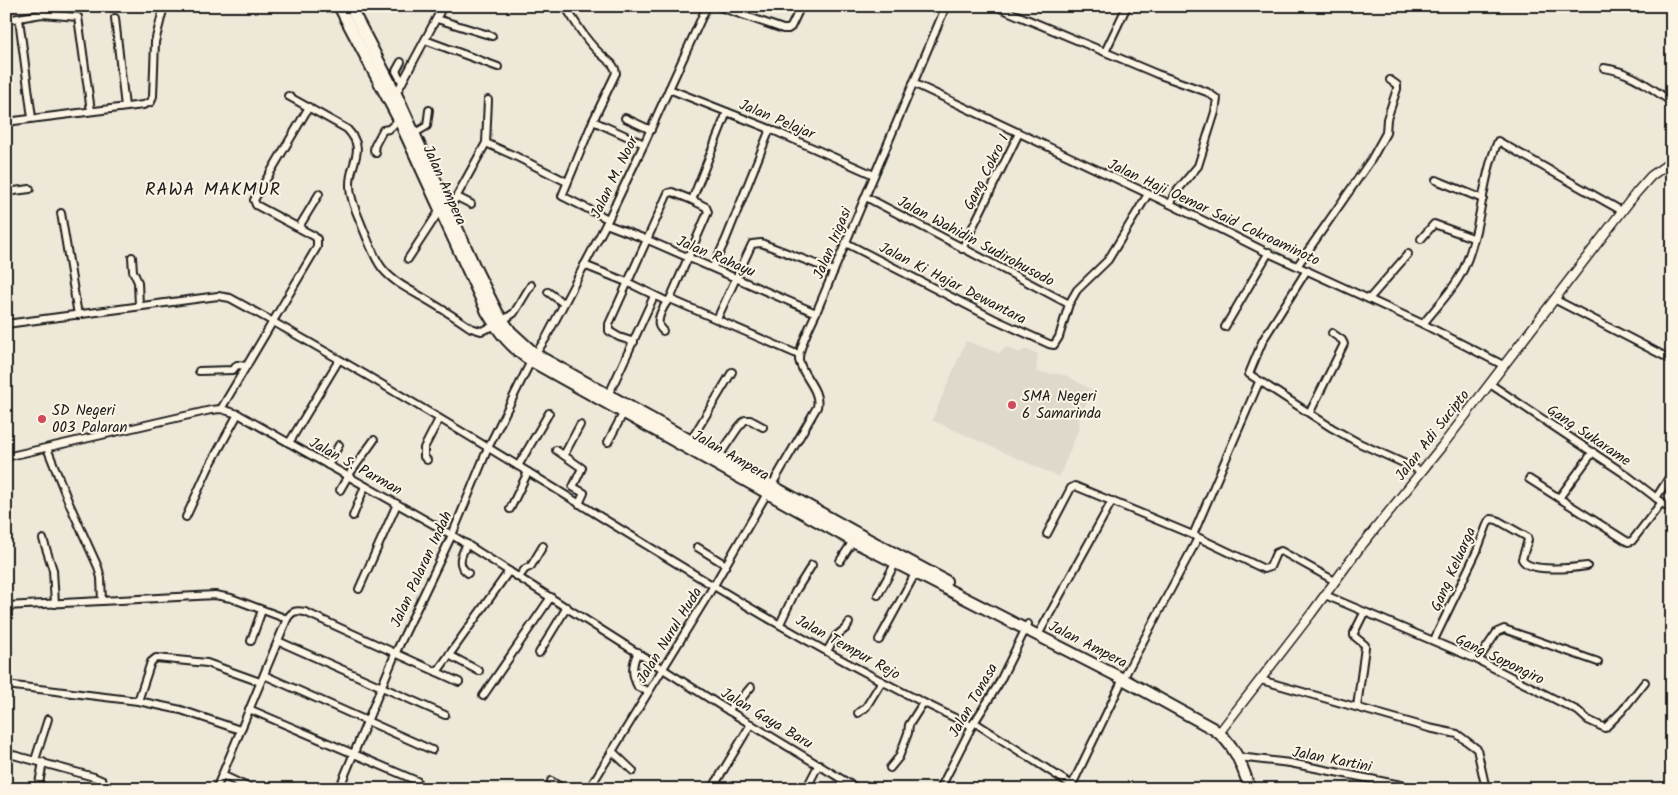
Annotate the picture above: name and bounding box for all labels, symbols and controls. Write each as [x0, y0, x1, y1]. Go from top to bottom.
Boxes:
street label: Jalan Pelajar [735, 93, 819, 147]
street label: Gang Cokro I [957, 130, 1016, 215]
street label: Jalan M. Noor [585, 131, 646, 223]
street label: Jalan Ampera [416, 141, 472, 229]
street label: Jalan Haji Oemar Said Cokroaminoto [1103, 153, 1324, 273]
district label: RAWA MAKMUR [145, 176, 281, 205]
street label: Jalan Wahidin Sudirohusodo [893, 190, 1059, 294]
street label: Jalan Irigasi [807, 202, 859, 283]
street label: Jalan Rahayu [672, 229, 759, 284]
street label: Jalan Ki Hajar Dewantara [875, 236, 1030, 331]
place label: SMA Negeri 6 Samarinda [1022, 385, 1101, 426]
street label: Jalan Adi Sucipto [1389, 385, 1476, 486]
place label: SD Negeri 003 Palaran [52, 399, 127, 440]
marker: SMA Negeri 6 Samarinda [1006, 399, 1018, 411]
street label: Gang Sukarame [1541, 399, 1636, 473]
marker: SD Negeri 003 Palaran [36, 413, 48, 425]
street label: Jalan Ampera [687, 424, 774, 488]
street label: Jalan S. Parman [304, 431, 407, 502]
street label: Jalan Palaran Indah [384, 507, 459, 632]
street label: Gang Keluarga [1425, 523, 1483, 615]
street label: Jalan Nurul Huda [631, 583, 709, 688]
street label: Jalan Tempur Rejo [791, 609, 905, 687]
street label: Jalan Ampera [1044, 615, 1131, 675]
street label: Gang Sopongiro [1451, 628, 1548, 692]
street label: Jalan Tonasa [943, 659, 1005, 742]
street label: Jalan Gaya Baru [716, 682, 817, 756]
street label: Jalan Kartini [1290, 741, 1375, 780]

